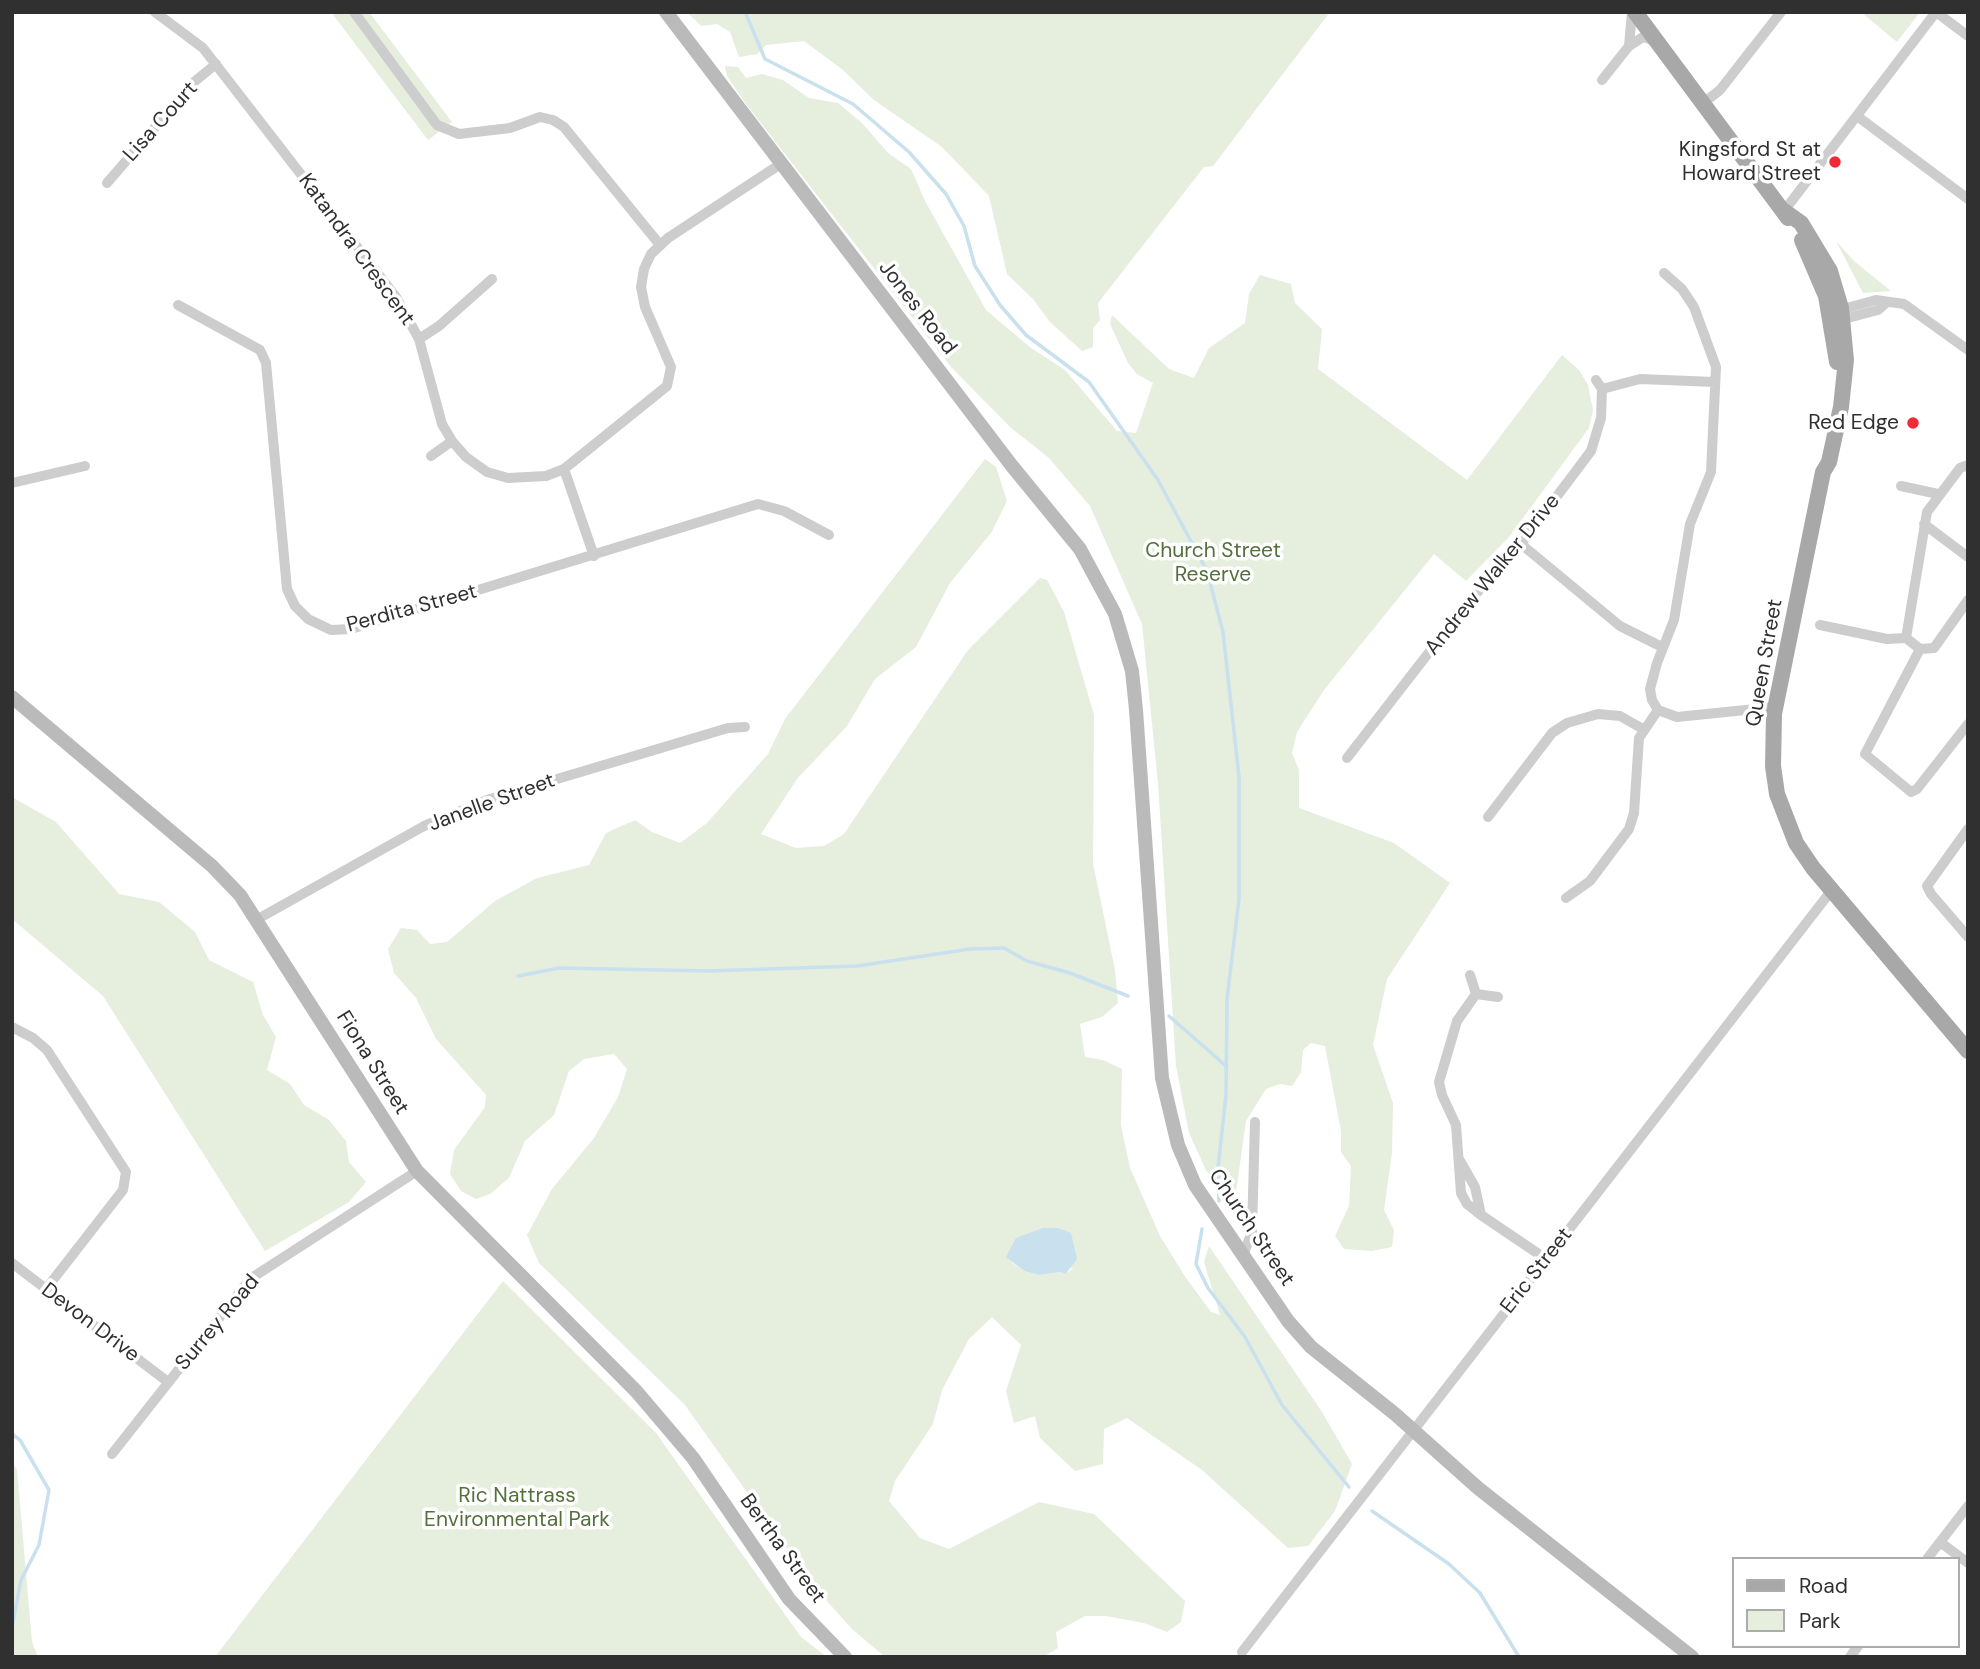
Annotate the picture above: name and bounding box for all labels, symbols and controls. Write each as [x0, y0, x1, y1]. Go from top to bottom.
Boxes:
street label: Lisa Court [118, 77, 204, 167]
place label: Kingsford St at Howard Street [1679, 137, 1821, 187]
marker: Kingsford St at Howard Street [1827, 154, 1843, 170]
street label: Katandra Crescent [292, 169, 420, 331]
street label: Jones Road [873, 256, 961, 360]
place label: Red Edge [1808, 410, 1899, 436]
marker: Red Edge [1905, 415, 1921, 431]
street label: Andrew Walker Drive [1420, 489, 1566, 661]
park label: Church Street Reserve [1145, 538, 1281, 588]
street label: Perdita Street [344, 580, 480, 638]
street label: Queen Street [1741, 597, 1789, 729]
street label: Janelle Street [426, 769, 558, 837]
street label: Fiona Street [330, 1007, 414, 1119]
street label: Church Street [1203, 1165, 1299, 1291]
street label: Eric Street [1496, 1223, 1578, 1319]
street label: Surrey Road [171, 1270, 265, 1376]
street label: Devon Drive [36, 1278, 144, 1368]
park label: Ric Nattrass Environmental Park [424, 1483, 610, 1533]
street label: Bertha Street [734, 1489, 830, 1609]
legend [1731, 1557, 1959, 1648]
text: Road [1799, 1572, 1848, 1600]
text: Park [1799, 1607, 1840, 1635]

